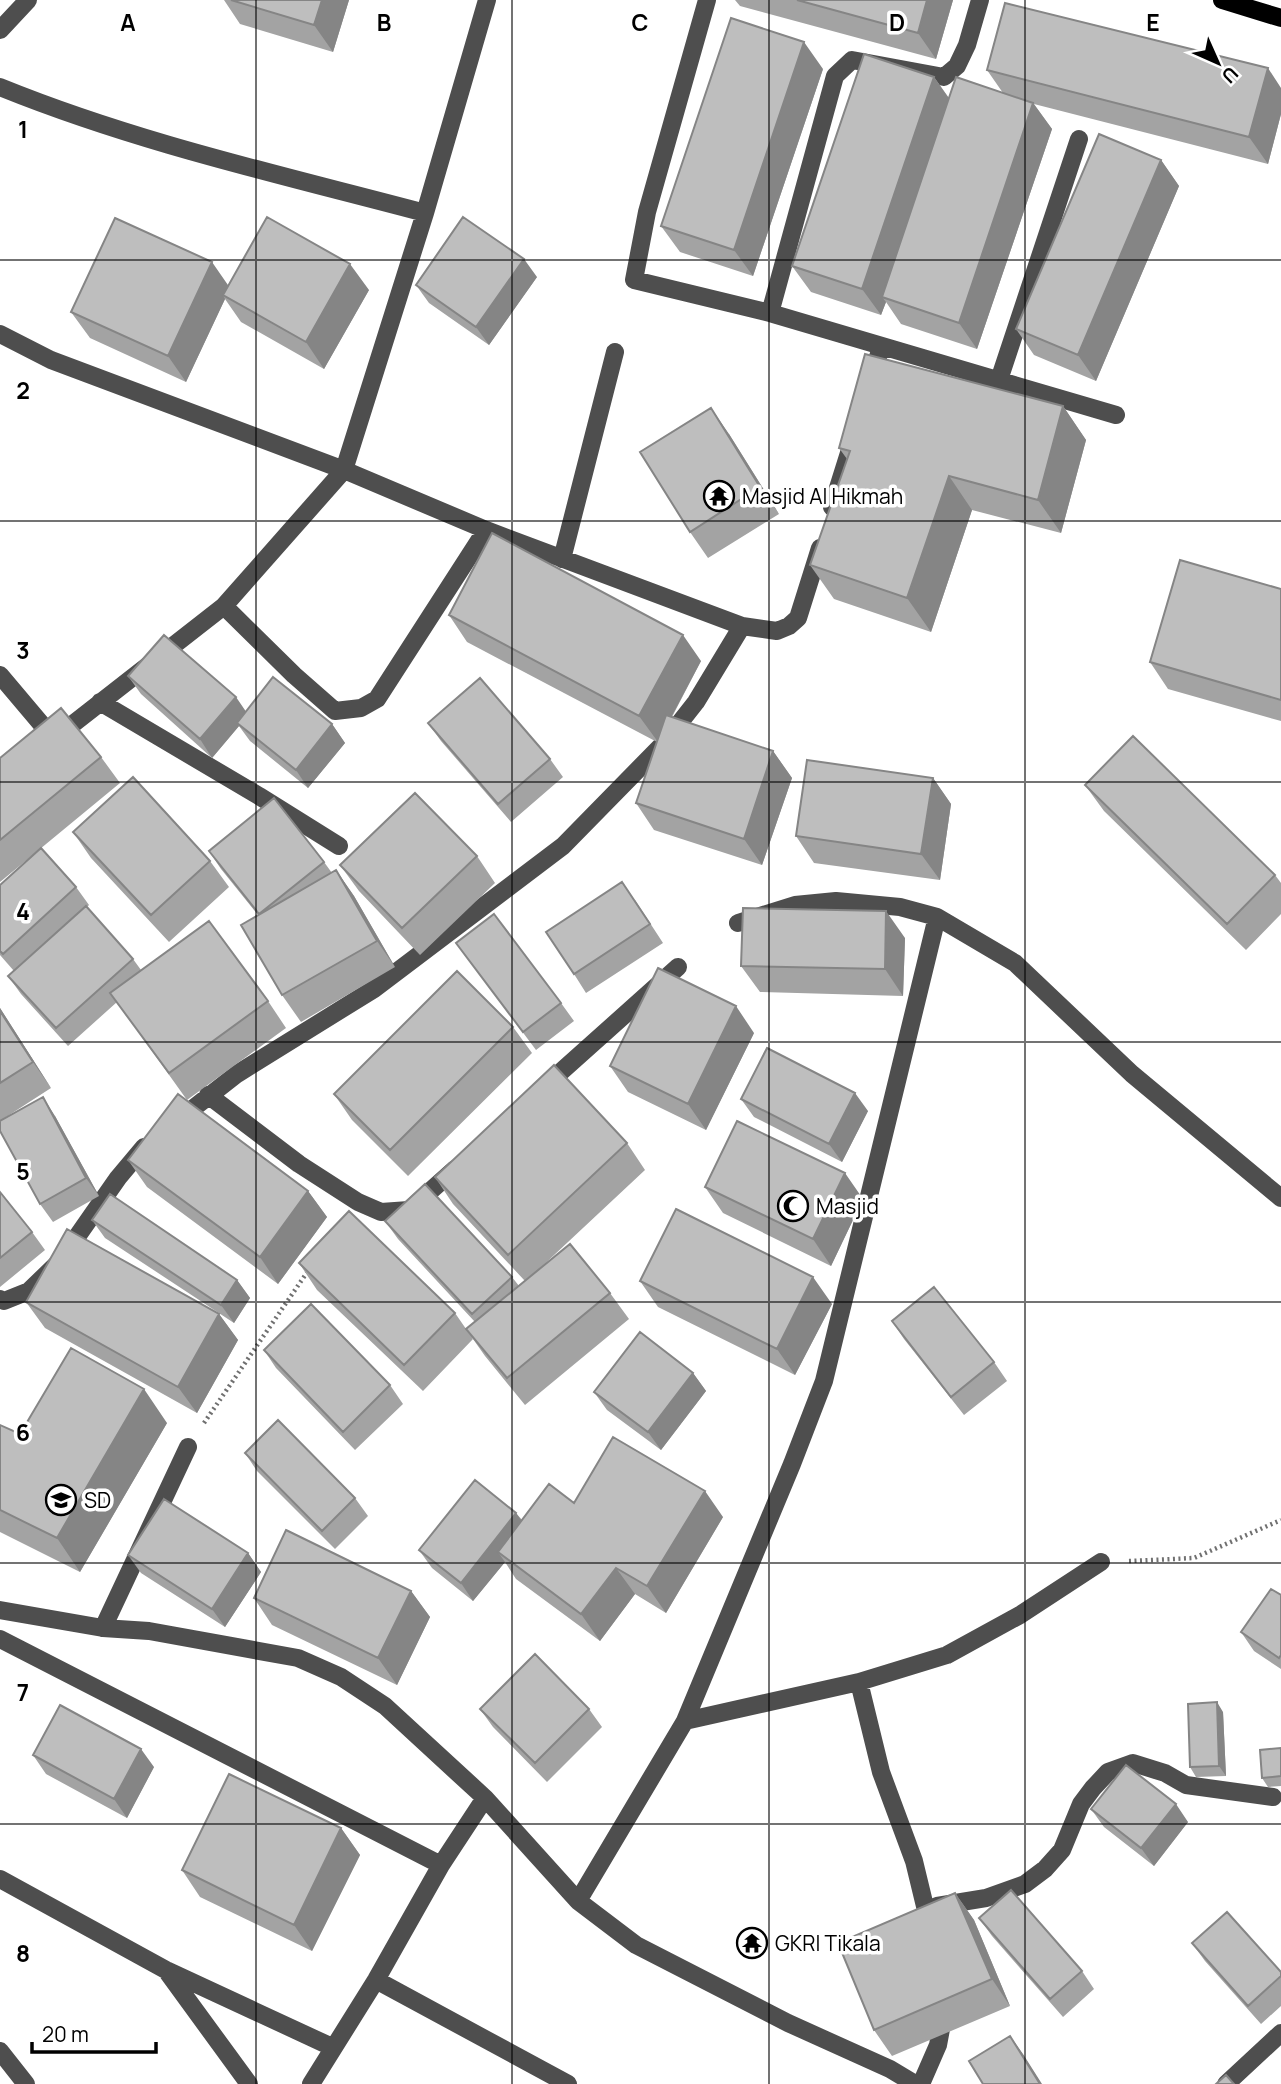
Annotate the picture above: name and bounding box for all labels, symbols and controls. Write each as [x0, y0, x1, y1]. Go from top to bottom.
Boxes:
text: A [120, 6, 136, 38]
text: B [377, 6, 391, 38]
text: C [632, 6, 649, 38]
text: D [889, 6, 905, 38]
text: E [1146, 6, 1160, 38]
north arrow [1183, 28, 1253, 98]
text: U [1216, 61, 1244, 89]
text: 1 [18, 113, 28, 145]
text: 2 [16, 374, 30, 406]
temple icon: Masjid Al Hikmah [702, 479, 736, 513]
place label: Masjid Al Hikmah [742, 482, 903, 510]
text: 3 [16, 634, 30, 666]
text: 4 [16, 895, 30, 927]
text: 5 [16, 1155, 30, 1187]
mosque icon: Masjid [776, 1189, 810, 1223]
place label: Masjid [816, 1192, 879, 1220]
text: 6 [16, 1416, 30, 1448]
school or university icon: SD [44, 1483, 78, 1517]
place label: SD [84, 1486, 111, 1514]
text: 7 [17, 1676, 29, 1708]
temple icon: GKRI Tikala [735, 1926, 769, 1960]
place label: GKRI Tikala [775, 1929, 881, 1957]
text: 8 [16, 1937, 30, 1969]
scale bar [32, 2010, 156, 2054]
text: 20 m [42, 2020, 89, 2048]

